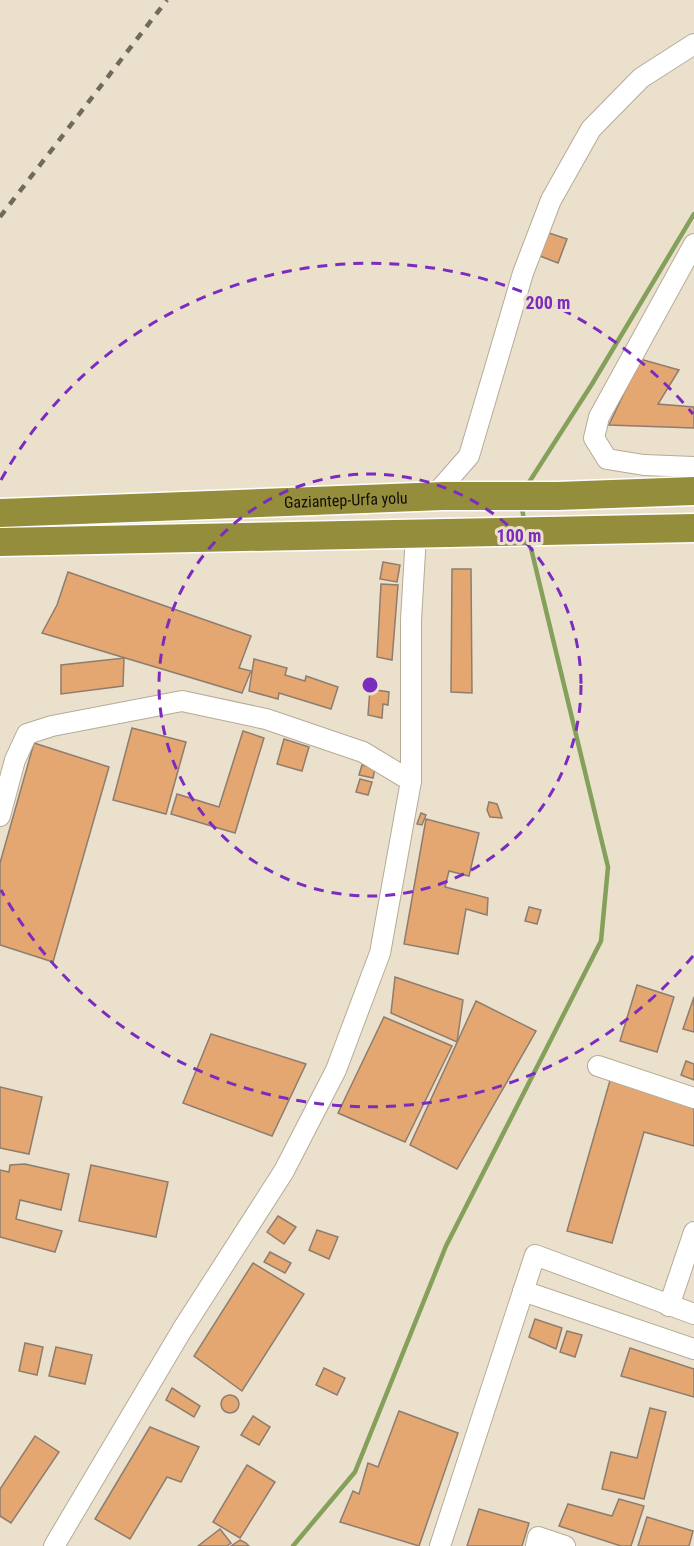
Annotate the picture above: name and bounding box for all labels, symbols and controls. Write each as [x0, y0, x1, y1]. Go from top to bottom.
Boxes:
text: 200 m [526, 292, 570, 313]
street label: Gaziantep-Urfa yolu [284, 488, 408, 512]
text: 100 m [497, 525, 541, 546]
centre of rings [360, 675, 380, 695]

